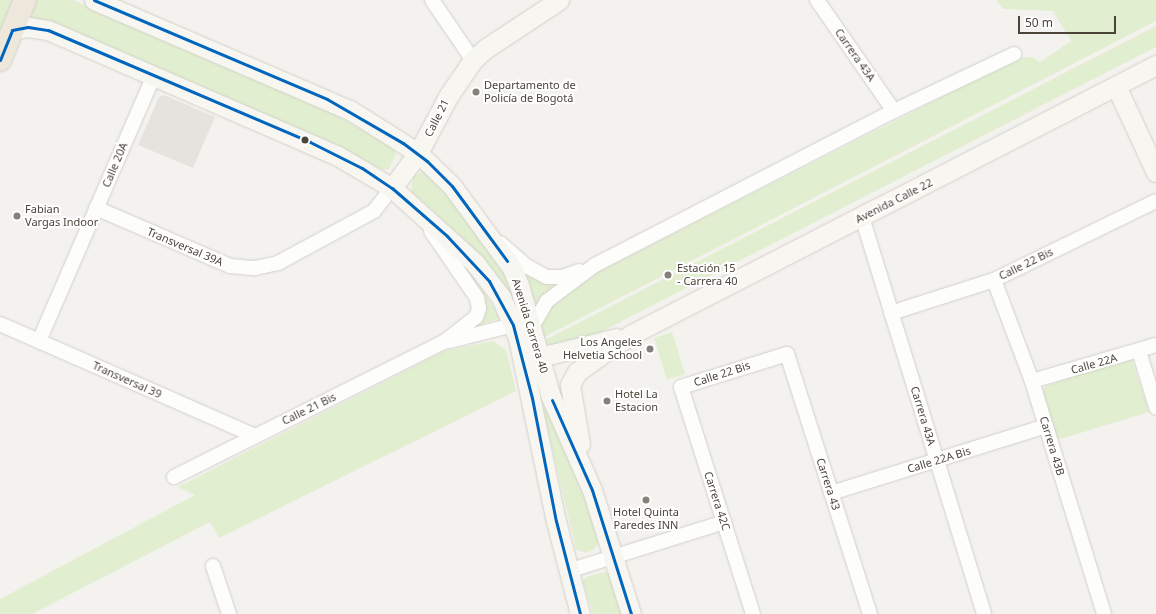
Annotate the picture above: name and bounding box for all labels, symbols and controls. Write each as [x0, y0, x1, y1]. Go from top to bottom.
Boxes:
scale bar [1020, 8, 1118, 34]
text: 50 m [1025, 14, 1053, 31]
street label: Carrera 43A [832, 26, 878, 84]
place label: Departamento de Policía de Bogotá [484, 79, 576, 105]
marker: Departamento de Policía de Bogotá [471, 87, 481, 97]
street label: Calle 21 [422, 97, 452, 139]
unlabelled marker [300, 135, 310, 145]
street label: Calle 20A [100, 141, 130, 189]
street label: Avenida Calle 22 [853, 176, 935, 226]
place label: Fabian Vargas Indoor [25, 203, 98, 229]
marker: Fabian Vargas Indoor [12, 211, 22, 221]
street label: Transversal 39A [145, 225, 225, 269]
street label: Calle 22 Bis [997, 245, 1055, 283]
place label: Estación 15 - Carrera 40 [677, 262, 738, 288]
marker: Estación 15 - Carrera 40 [662, 269, 674, 281]
street label: Avenida Carrera 40 [509, 277, 551, 375]
place label: Los Angeles Helvetia School [563, 336, 642, 362]
marker: Los Angeles Helvetia School [645, 344, 655, 354]
street label: Calle 22A [1069, 351, 1119, 377]
street label: Transversal 39 [90, 359, 164, 401]
street label: Calle 22 Bis [692, 359, 752, 389]
street label: Carrera 43A [908, 385, 938, 447]
place label: Hotel La Estacion [615, 388, 658, 414]
street label: Calle 21 Bis [280, 390, 338, 428]
marker: Hotel La Estacion [602, 396, 612, 406]
street label: Carrera 43B [1037, 415, 1067, 477]
street label: Calle 22A Bis [906, 444, 972, 476]
street label: Carrera 43 [813, 456, 843, 512]
street label: Carrera 42C [701, 470, 733, 532]
marker: Hotel Quinta Paredes INN [641, 495, 651, 505]
place label: Hotel Quinta Paredes INN [613, 506, 679, 532]

